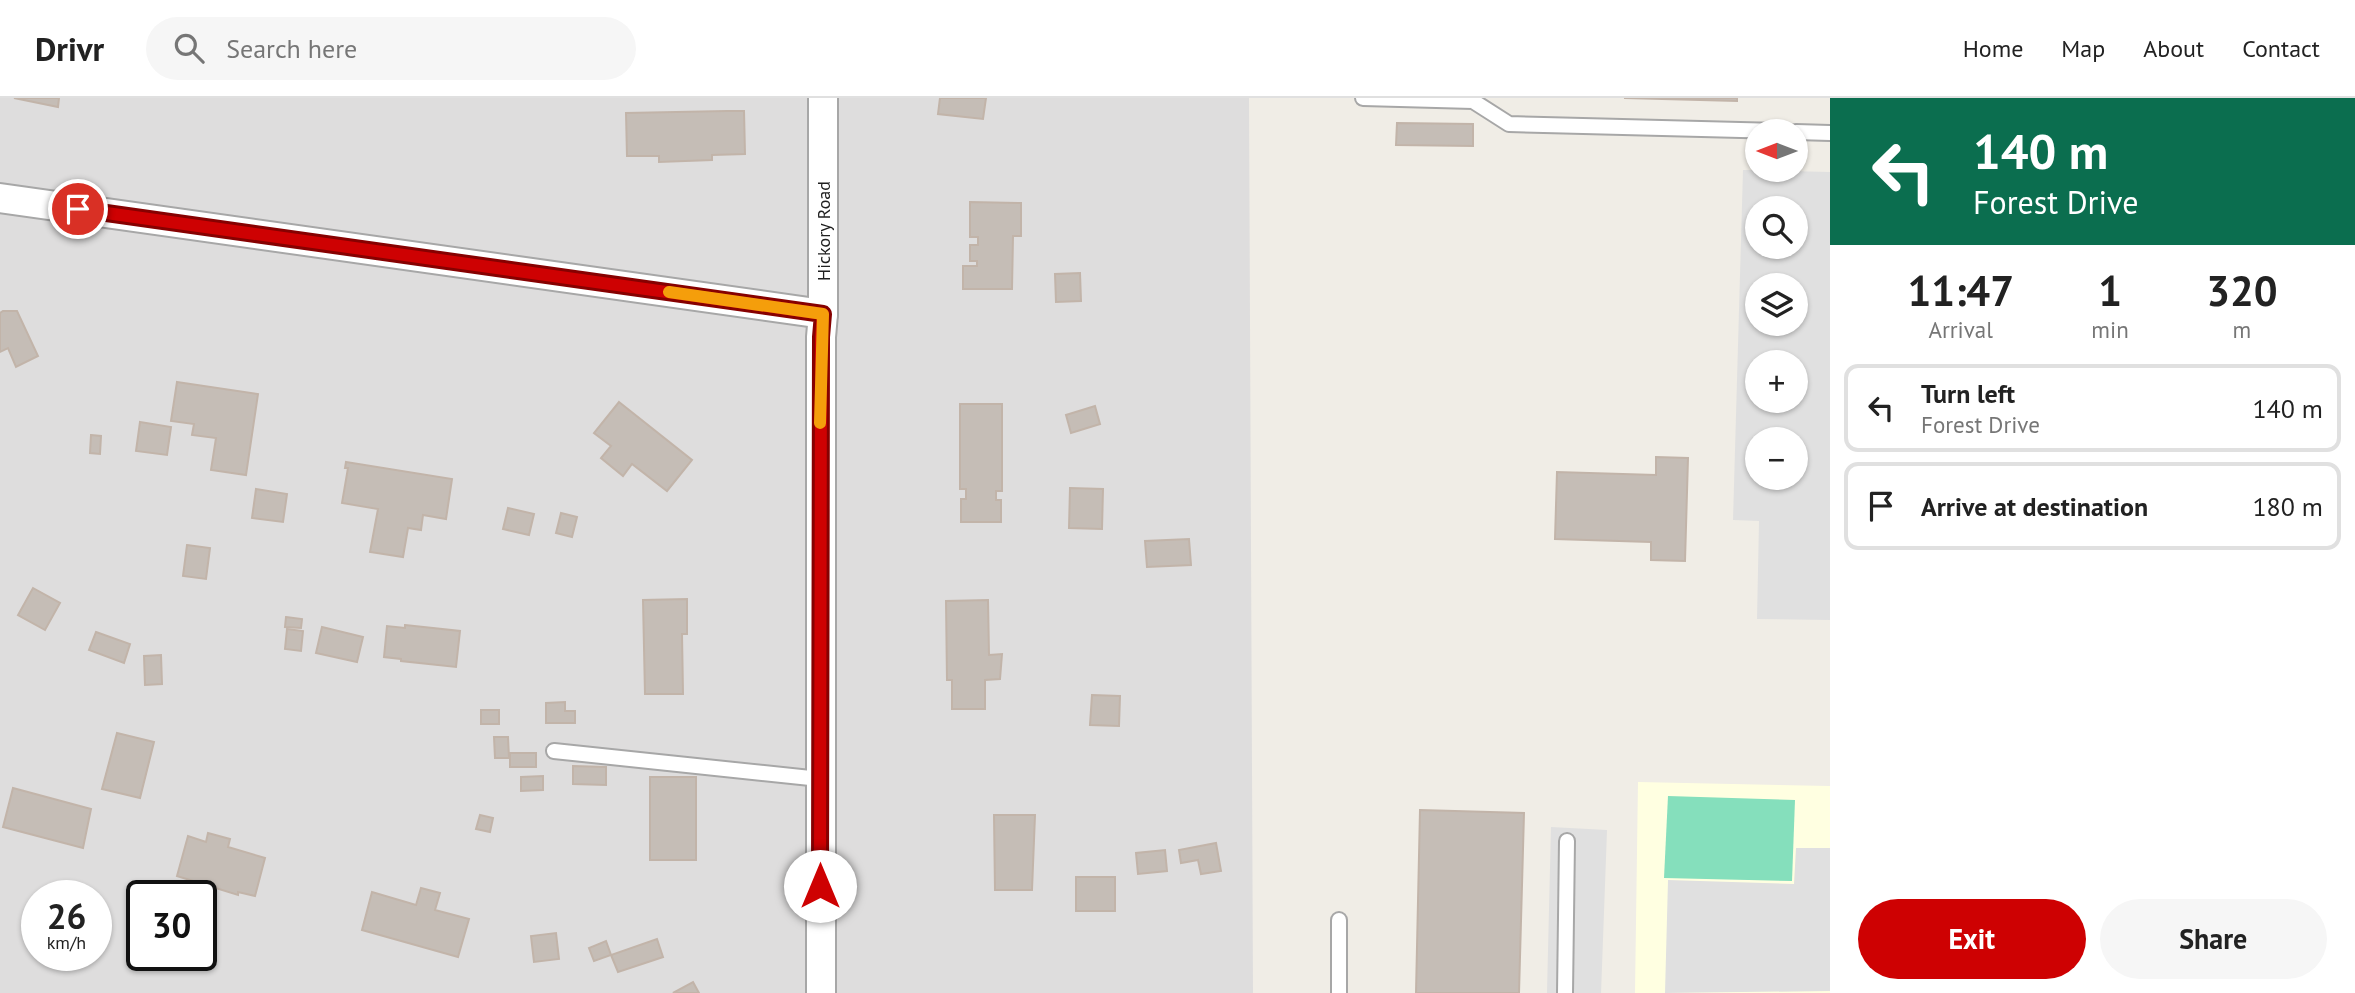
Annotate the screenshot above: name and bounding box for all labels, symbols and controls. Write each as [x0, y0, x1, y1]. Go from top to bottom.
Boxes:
search box [146, 17, 636, 80]
text: Drivr [35, 27, 104, 70]
icon: search [170, 29, 208, 67]
text: Search here [226, 32, 357, 65]
text: Home [1963, 33, 2023, 64]
text: Map [2061, 33, 2105, 64]
text: About [2143, 33, 2204, 64]
text: Contact [2242, 33, 2320, 64]
north arrow [1745, 119, 1808, 182]
map controls [1745, 119, 1808, 490]
text: 140 m [1973, 119, 2108, 183]
icon: left [1858, 126, 1949, 217]
pin [48, 179, 108, 239]
street label: Hickory Road [812, 181, 835, 281]
text: Forest Drive [1973, 181, 2138, 223]
icon: arrive [59, 190, 97, 228]
button: search [1745, 196, 1808, 259]
text: 11:47 [1907, 263, 2014, 318]
text: 1 [2098, 263, 2122, 318]
text: 320 [2206, 263, 2278, 318]
button: layers [1745, 273, 1808, 336]
text: Arrival [1928, 315, 1993, 344]
text: min [2091, 315, 2129, 344]
text: m [2233, 315, 2251, 344]
button: + [1745, 350, 1808, 413]
text: Turn left [1921, 377, 2015, 410]
icon: left [1862, 389, 1900, 427]
text: 140 m [2252, 392, 2323, 425]
text: Forest Drive [1921, 410, 2040, 439]
button: − [1745, 427, 1808, 490]
icon: arrive [1862, 487, 1900, 525]
text: Arrive at destination [1921, 490, 2148, 523]
text: 180 m [2252, 490, 2323, 523]
position arrow [783, 849, 857, 923]
speed limit sign: 30 [126, 880, 217, 971]
text: 26 [47, 893, 86, 939]
button: Exit [1858, 899, 2086, 979]
button: Share [2100, 899, 2327, 979]
text: km/h [47, 931, 86, 954]

